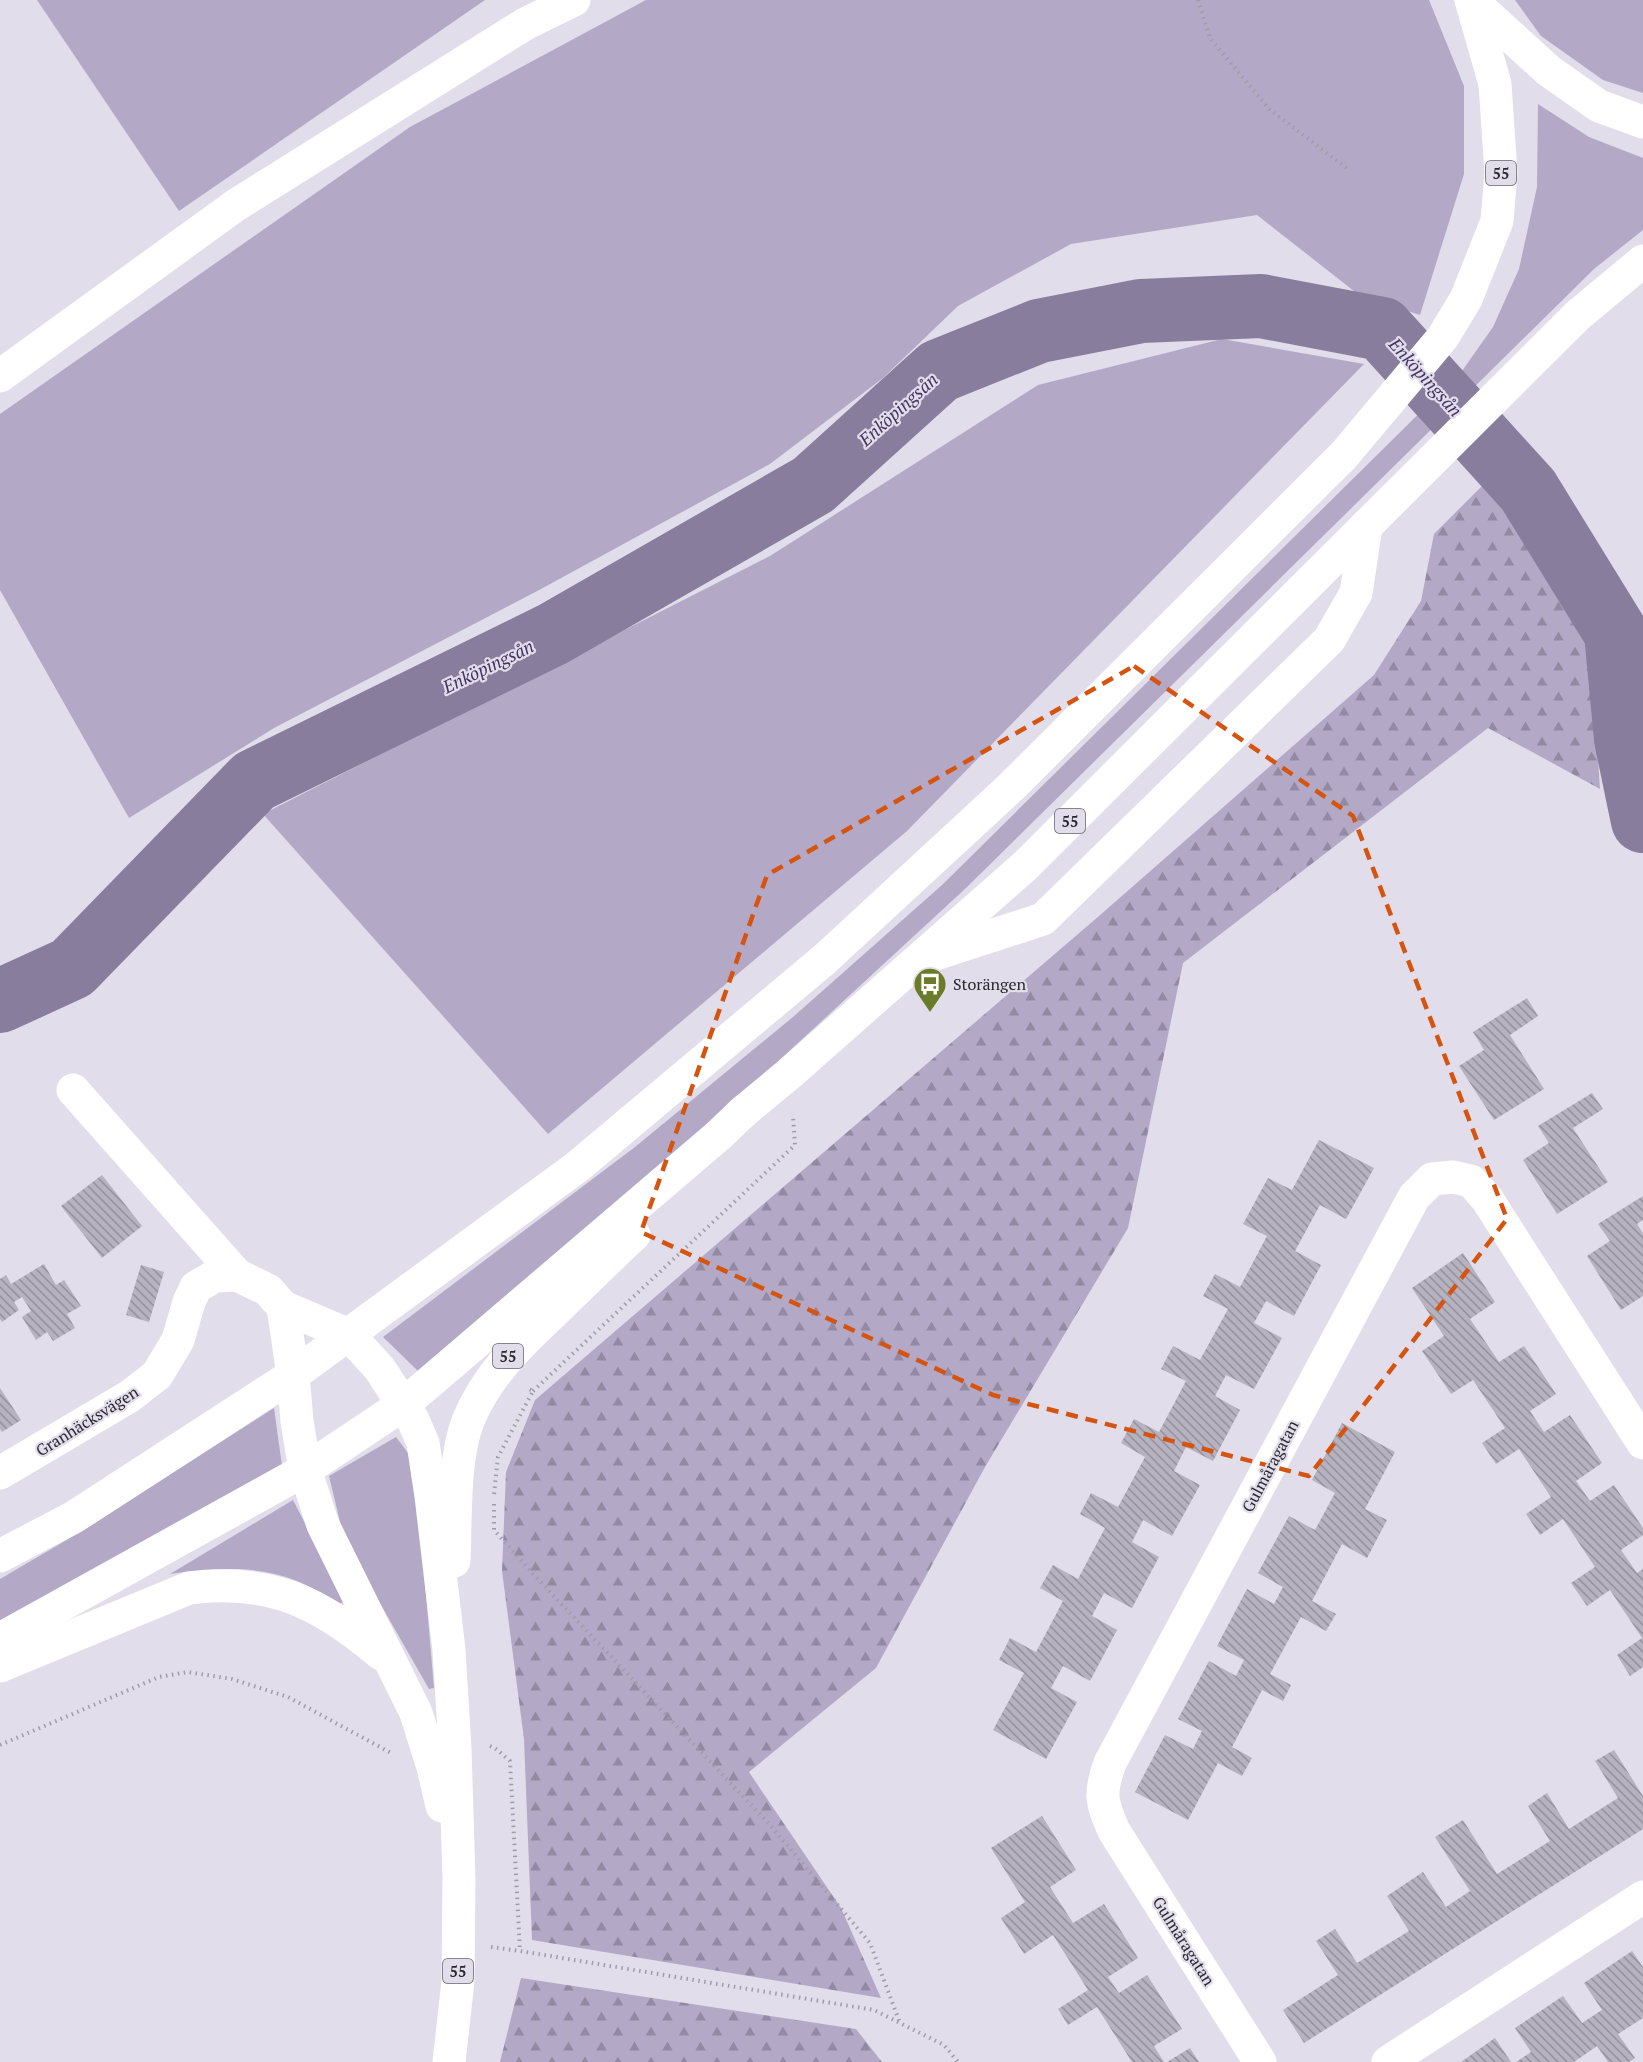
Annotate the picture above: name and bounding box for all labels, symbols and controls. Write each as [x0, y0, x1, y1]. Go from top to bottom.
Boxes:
road number: 55 [1486, 161, 1516, 185]
water label: Enköpingsån [1383, 332, 1468, 422]
water label: Enköpingsån [853, 367, 943, 452]
water label: Enköpingsån [438, 634, 537, 699]
road number: 55 [1055, 809, 1085, 833]
bus stop icon: Storängen [912, 966, 948, 1013]
place label: Storängen [953, 973, 1027, 995]
road number: 55 [493, 1344, 523, 1368]
street label: Granhäcksvägen [32, 1380, 143, 1461]
street label: Gulmåragatan [1237, 1416, 1304, 1516]
street label: Gulmåragatan [1148, 1892, 1220, 1990]
road number: 55 [443, 1959, 473, 1983]

